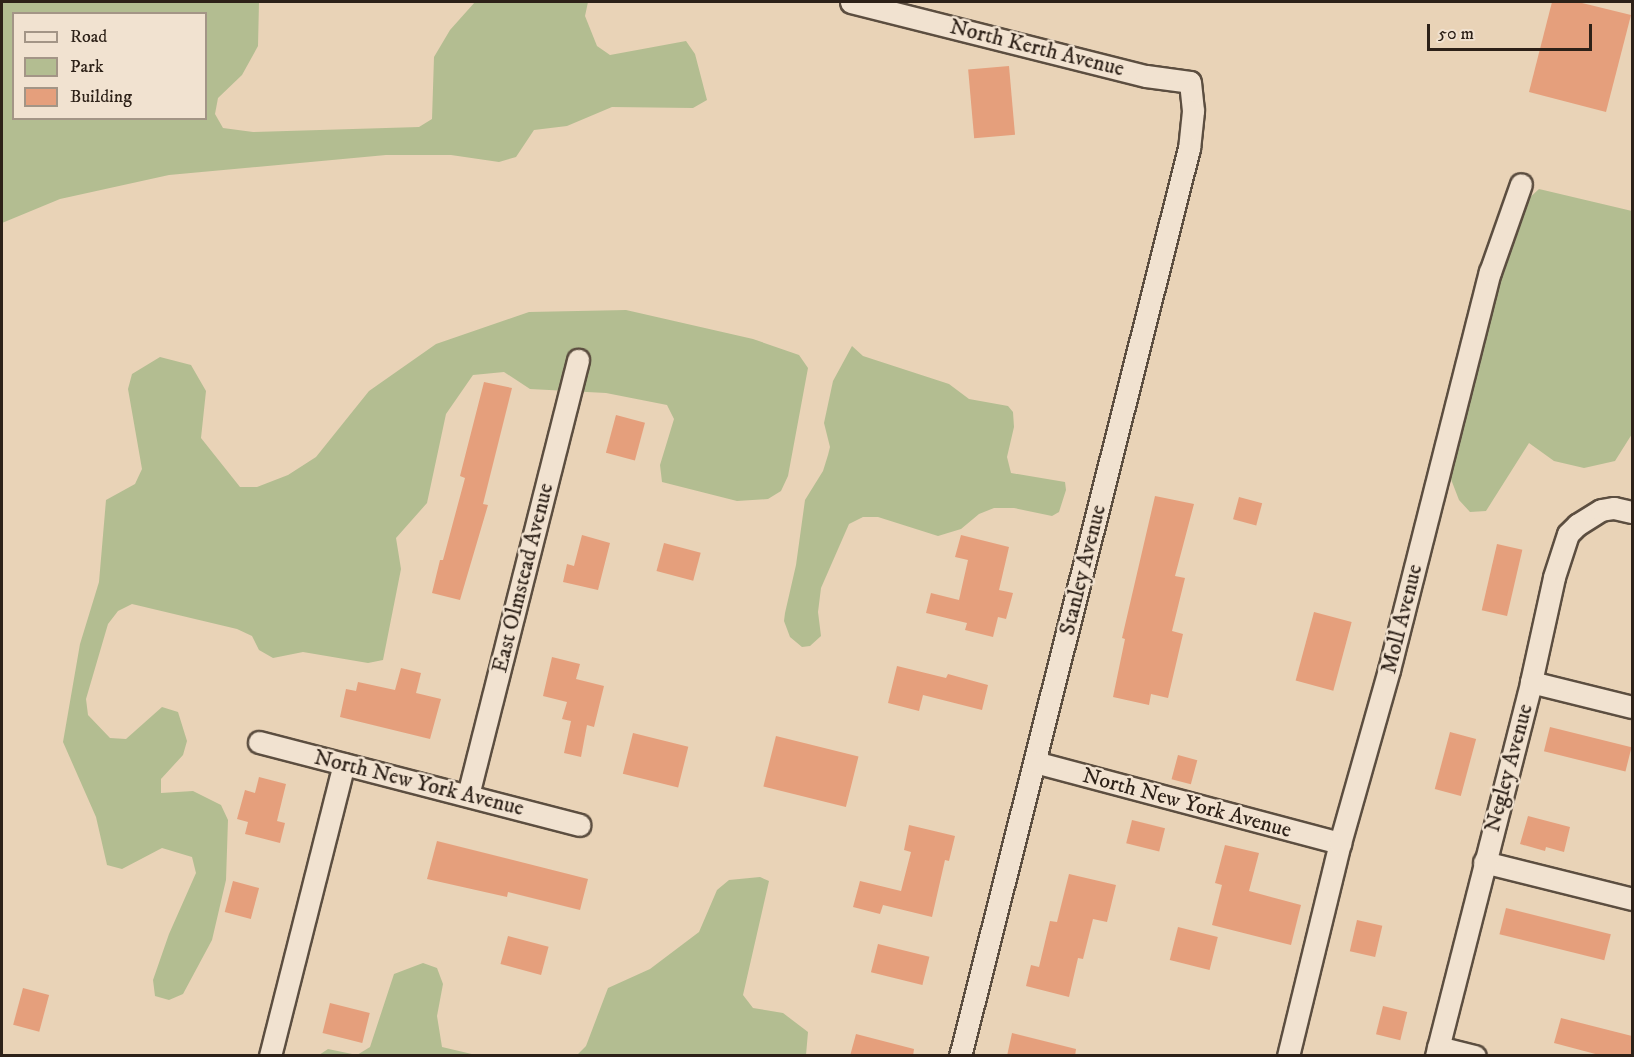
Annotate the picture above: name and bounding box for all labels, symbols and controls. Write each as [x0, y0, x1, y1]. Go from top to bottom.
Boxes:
legend [12, 12, 207, 120]
scale bar [1430, 12, 1595, 50]
street label: North Kerth Avenue [947, 14, 1127, 82]
text: 50 m [1438, 23, 1474, 45]
text: Road [70, 26, 107, 48]
text: Park [70, 56, 104, 78]
text: Building [70, 86, 132, 108]
street label: East Olmstead Avenue [487, 480, 559, 676]
street label: Stanley Avenue [1054, 502, 1112, 638]
street label: Moll Avenue [1376, 562, 1428, 676]
street label: Negley Avenue [1479, 701, 1539, 835]
street label: North New York Avenue [311, 744, 527, 822]
street label: North New York Avenue [1080, 762, 1294, 844]

